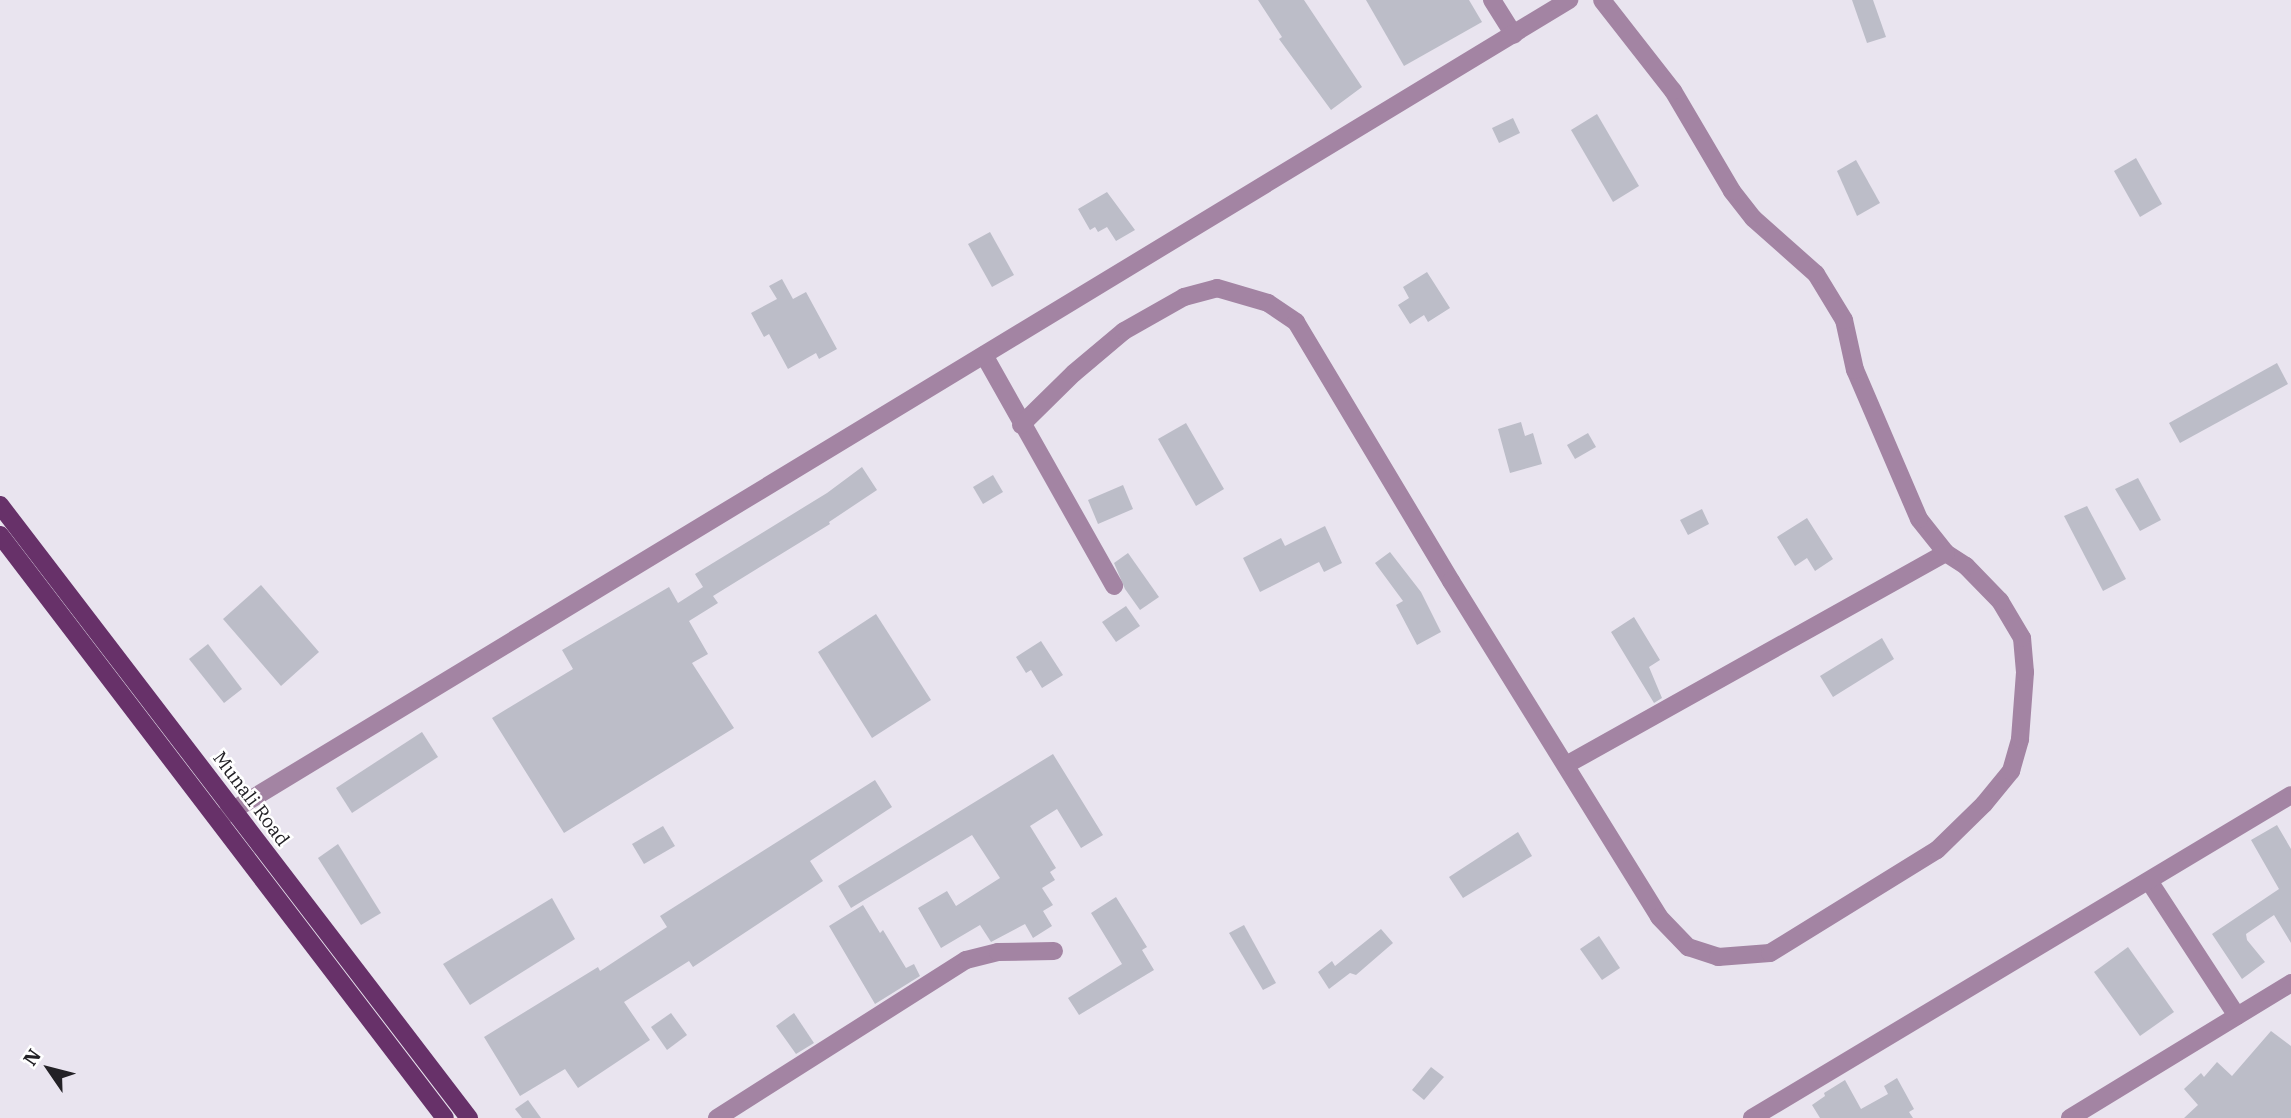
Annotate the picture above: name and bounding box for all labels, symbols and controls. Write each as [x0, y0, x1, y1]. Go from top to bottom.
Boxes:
street label: Munali Road [208, 747, 294, 851]
north arrow [14, 1034, 84, 1104]
text: N [18, 1044, 46, 1070]

